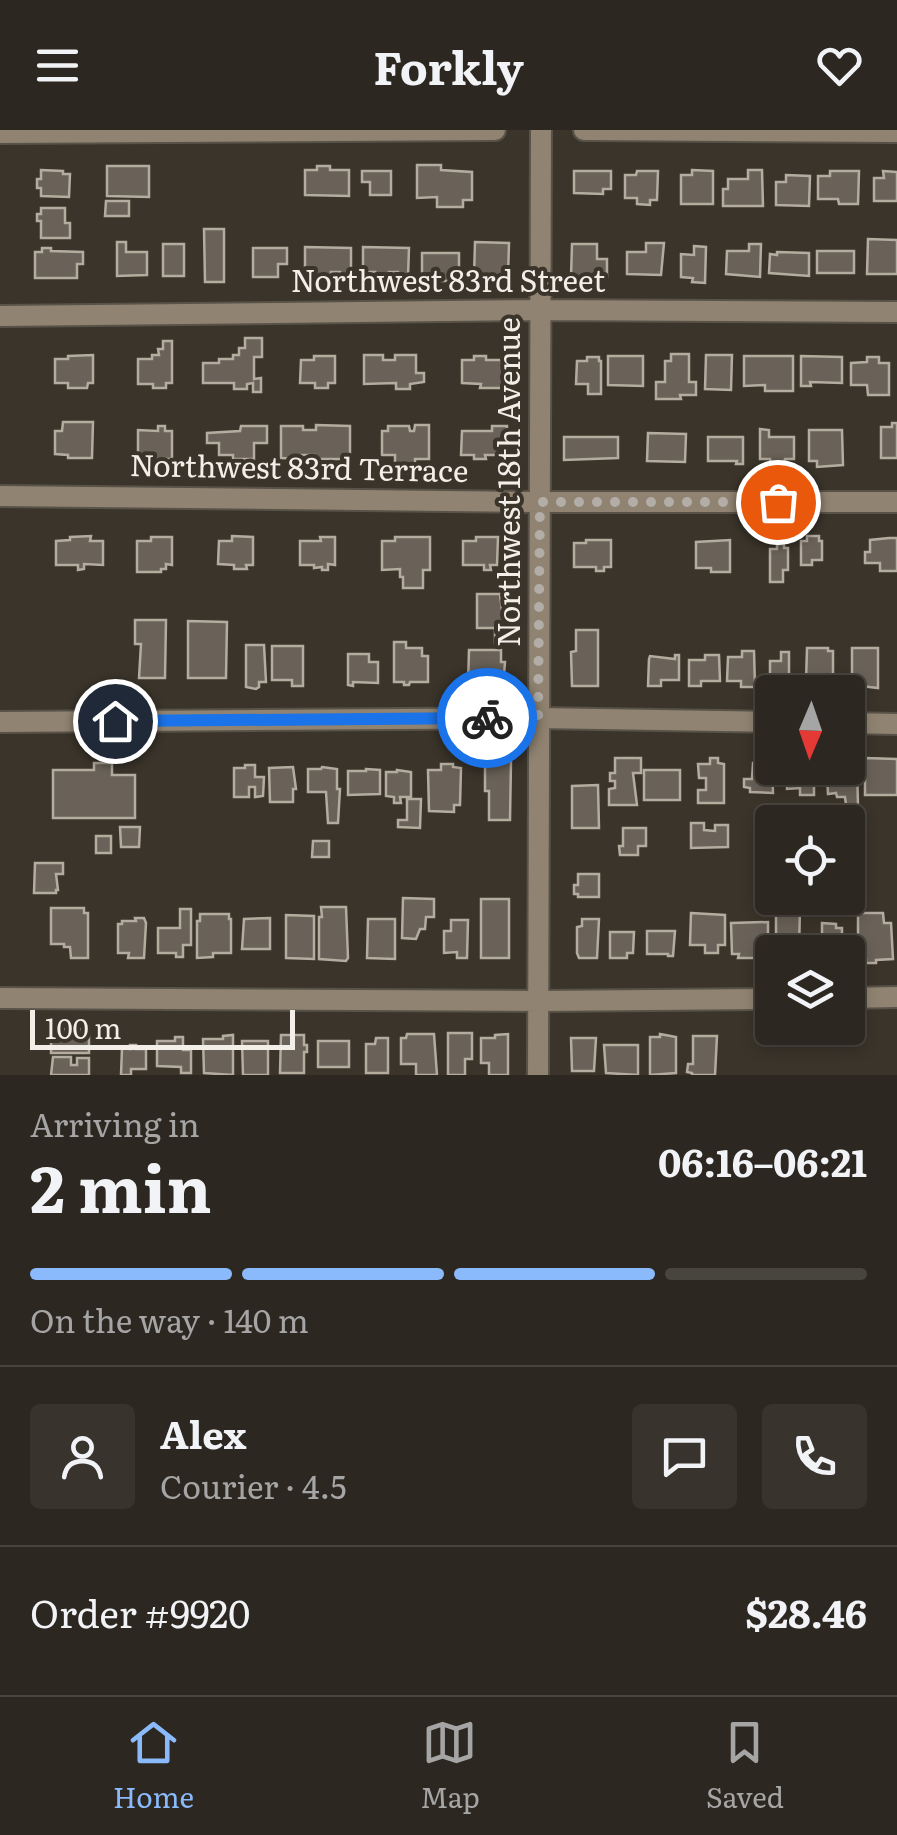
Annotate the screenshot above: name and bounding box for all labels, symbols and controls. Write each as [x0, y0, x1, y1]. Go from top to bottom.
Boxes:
text: Forkly [373, 32, 524, 99]
icon: menu [30, 38, 85, 93]
icon: heart [812, 38, 867, 93]
street label: Northwest 83rd Street [291, 257, 605, 301]
street label: Northwest 18th Avenue [485, 317, 529, 647]
street label: Northwest 83rd Terrace [129, 441, 469, 491]
pin [736, 460, 821, 545]
icon: bag [751, 475, 806, 530]
courier [437, 668, 537, 768]
north arrow [755, 675, 865, 785]
map controls [755, 675, 865, 1045]
pin [73, 679, 158, 764]
icon: bike [460, 691, 515, 746]
icon: home [88, 694, 143, 749]
button: locate [755, 805, 865, 915]
button: layers [755, 935, 865, 1045]
scale bar [30, 1005, 295, 1050]
text: 100 m [45, 1006, 122, 1048]
text: Arriving in [30, 1099, 200, 1147]
text: 06:16–06:21 [658, 1132, 867, 1189]
text: 2 min [30, 1136, 212, 1233]
text: On the way · 140 m [30, 1295, 309, 1343]
button: person [30, 1404, 135, 1509]
text: Alex [160, 1404, 246, 1461]
button: chat [632, 1404, 737, 1509]
button: phone [762, 1404, 867, 1509]
text: Courier · 4.5 [160, 1461, 346, 1509]
text: Order #9920 [30, 1583, 250, 1640]
text: $28.46 [745, 1583, 867, 1640]
tab: Home [113, 1715, 194, 1817]
tab: Map [420, 1715, 480, 1817]
tab: Saved [706, 1715, 784, 1817]

